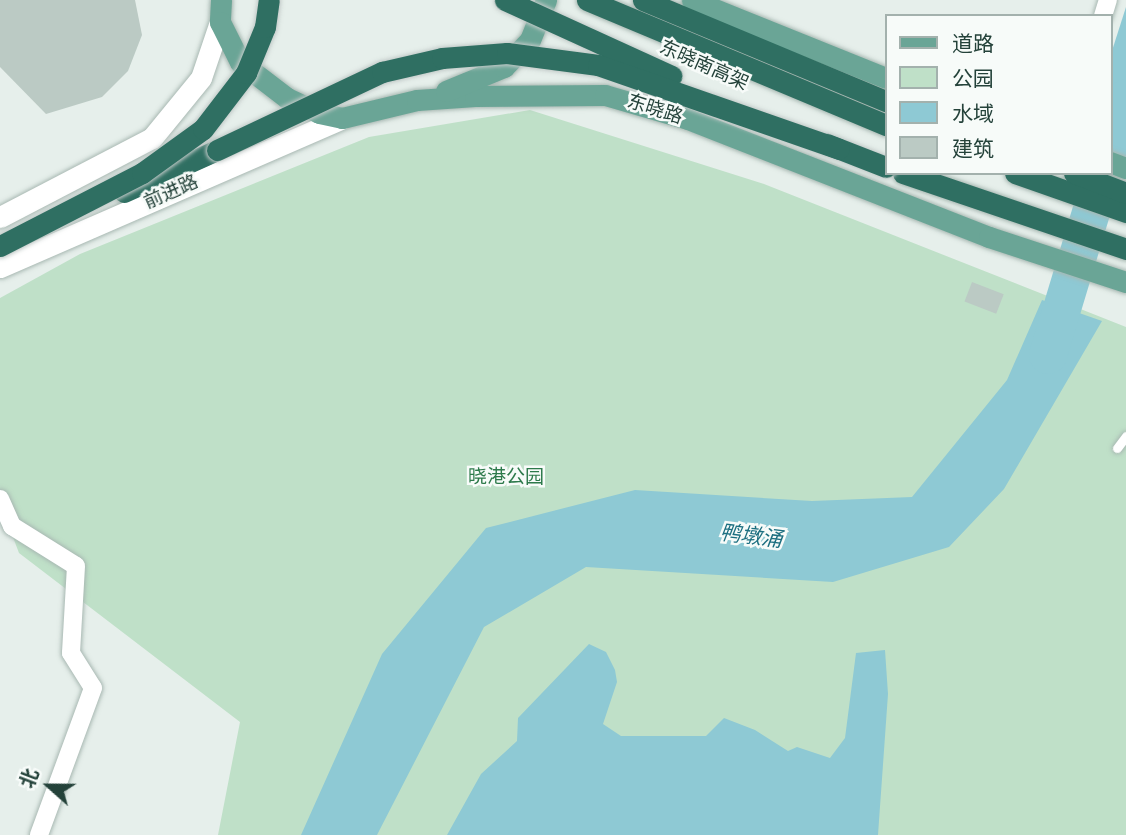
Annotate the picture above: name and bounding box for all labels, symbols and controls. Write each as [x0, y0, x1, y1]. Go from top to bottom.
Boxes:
legend [884, 14, 1112, 175]
text: 道路 [952, 29, 994, 58]
street label: 东晓南高架 [656, 35, 752, 95]
text: 公园 [952, 64, 994, 93]
street label: 东晓路 [624, 89, 686, 129]
text: 水域 [952, 99, 994, 128]
text: 建筑 [952, 134, 994, 163]
street label: 前进路 [140, 170, 202, 214]
park label: 晓港公园 [468, 466, 544, 488]
water label: 鸭墩涌 [718, 520, 784, 552]
north arrow [14, 751, 84, 821]
text: 北 [13, 765, 45, 792]

